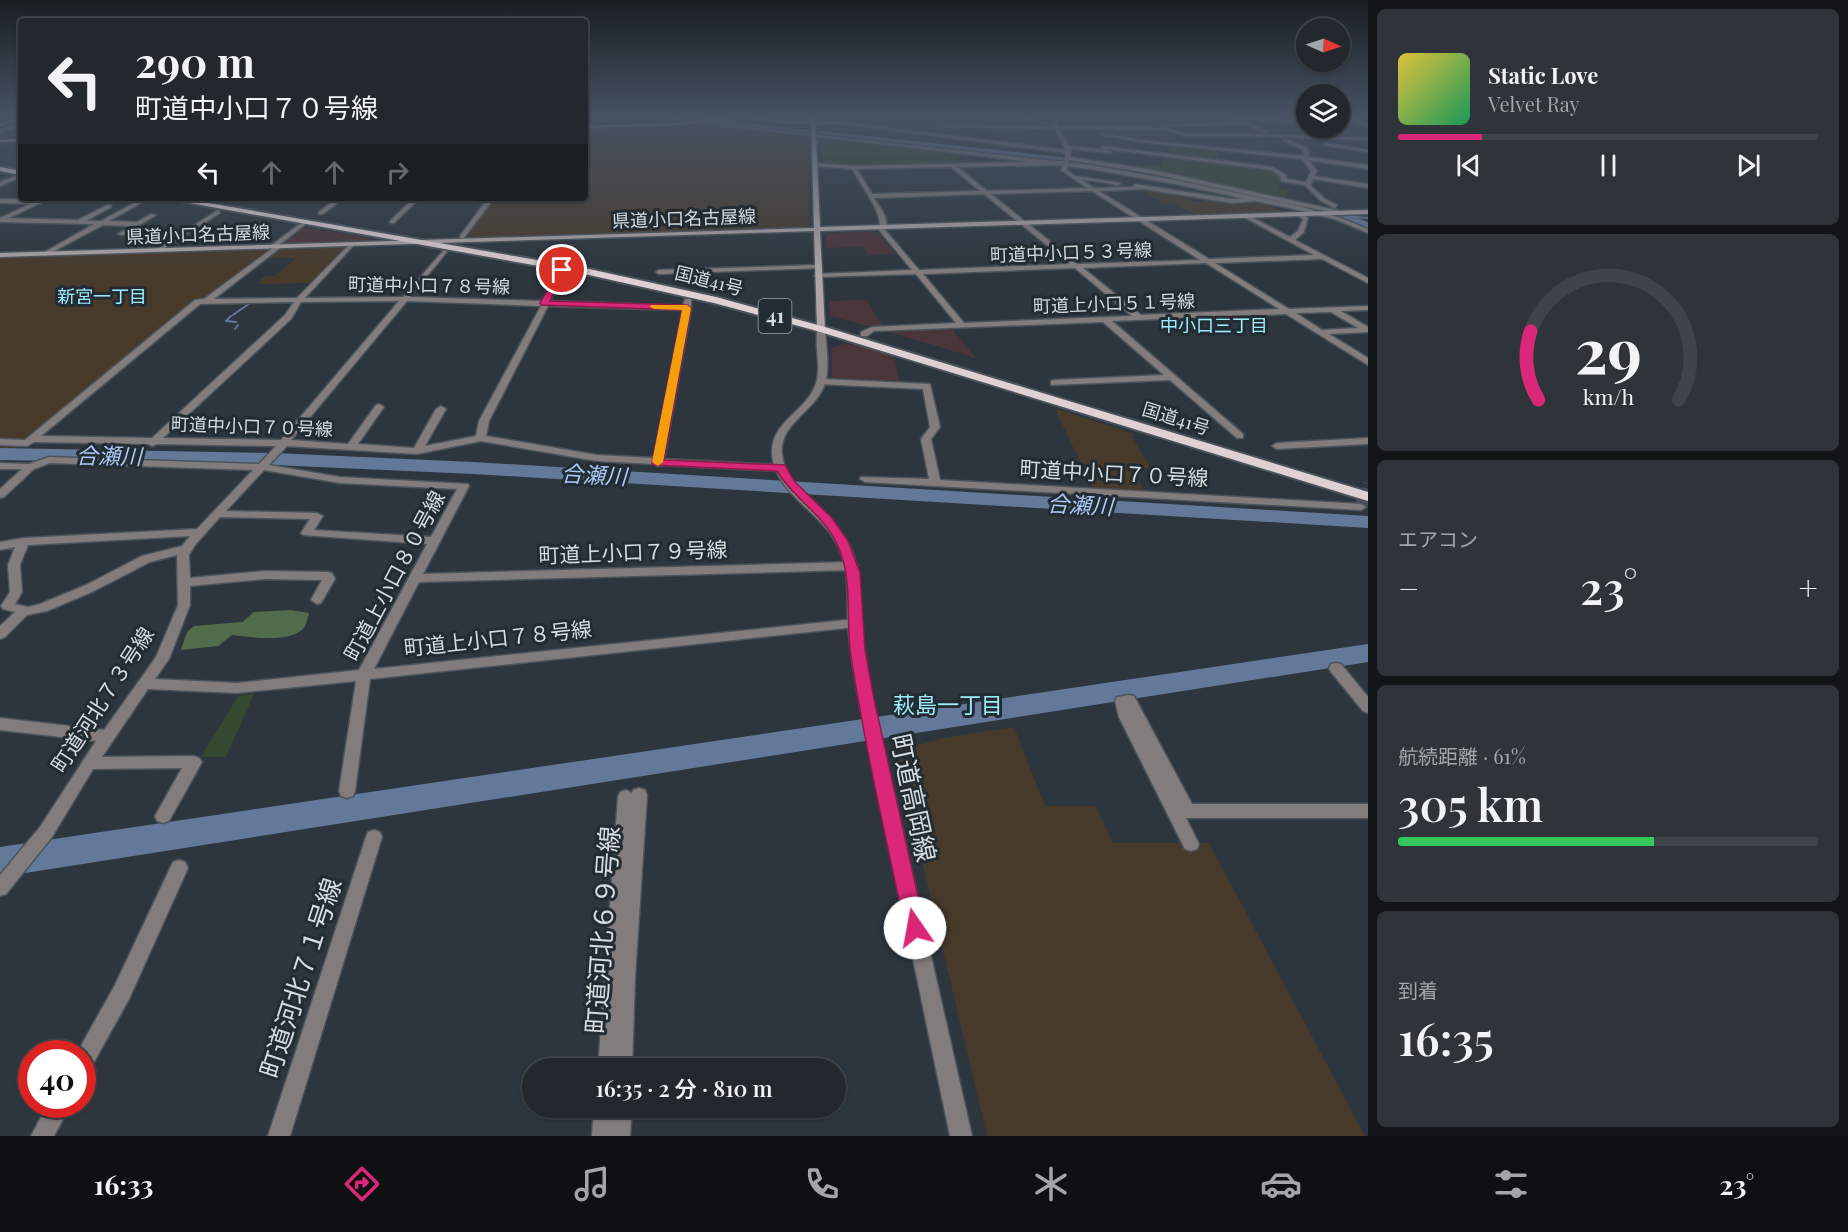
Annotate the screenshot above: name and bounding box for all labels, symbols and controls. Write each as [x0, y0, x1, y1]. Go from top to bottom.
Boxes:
north arrow [1296, 18, 1350, 72]
map controls [1296, 18, 1350, 138]
text: 290 m [135, 33, 255, 89]
icon: left [36, 42, 114, 120]
text: Static Love [1488, 60, 1598, 90]
button: layers [1296, 84, 1350, 138]
text: 町道中小口７０号線 [135, 89, 378, 125]
text: Velvet Ray [1488, 90, 1580, 117]
icon: previous [1452, 149, 1485, 182]
icon: pause [1592, 149, 1625, 182]
icon: next [1732, 149, 1765, 182]
icon: left [192, 156, 225, 189]
icon: ahead [255, 156, 288, 189]
icon: ahead [318, 156, 351, 189]
icon: right [381, 156, 414, 189]
street label: 県道小口名古屋線 [612, 203, 756, 233]
street label: 県道小口名古屋線 [126, 219, 270, 249]
street label: 町道中小口５３号線 [990, 237, 1152, 267]
pin [536, 244, 587, 295]
icon: arrive [545, 253, 578, 286]
street label: 国道41号 [673, 260, 746, 300]
street label: 町道中小口７８号線 [348, 272, 510, 298]
district label: 新宮一丁目 [57, 284, 147, 308]
street label: 町道上小口５１号線 [1033, 288, 1195, 318]
road number: 41 [758, 299, 792, 333]
text: 29 [1574, 306, 1642, 390]
district label: 中小口三丁目 [1160, 313, 1268, 337]
text: km/h [1582, 382, 1634, 410]
street label: 国道41号 [1140, 396, 1213, 440]
street label: 町道中小口７０号線 [171, 411, 333, 441]
water label: 合瀬川 [76, 439, 144, 471]
street label: 町道中小口７０号線 [1019, 453, 1209, 491]
water label: 合瀬川 [560, 457, 630, 491]
street label: 町道上小口８０号線 [337, 485, 450, 665]
water label: 合瀬川 [1046, 487, 1116, 521]
text: エアコン [1398, 525, 1478, 552]
street label: 町道上小口７９号線 [538, 534, 728, 568]
text: 23° [1580, 556, 1638, 616]
text: − [1398, 565, 1419, 609]
text: + [1799, 565, 1818, 609]
street label: 町道上小口７８号線 [402, 613, 593, 661]
street label: 町道河北７３号線 [44, 621, 159, 777]
district label: 萩島一丁目 [893, 689, 1003, 719]
street label: 町道高岡線 [884, 730, 945, 865]
text: 航続距離 · 61% [1398, 742, 1526, 769]
text: 305 km [1398, 773, 1543, 833]
street label: 町道河北６９号線 [577, 825, 626, 1035]
street label: 町道河北７１号線 [251, 873, 348, 1082]
position arrow [883, 896, 947, 960]
text: 到着 [1398, 976, 1438, 1003]
text: 16:35 [1398, 1007, 1494, 1067]
speed limit sign: 40 [18, 1040, 96, 1118]
text: 16:35 · 2 分 · 810 m [595, 1073, 773, 1103]
icon: directions [341, 1163, 383, 1205]
icon: music [571, 1163, 613, 1205]
icon: phone [801, 1163, 843, 1205]
icon: climate [1030, 1163, 1072, 1205]
icon: car [1260, 1163, 1302, 1205]
icon: filters [1490, 1163, 1532, 1205]
text: 16:33 [94, 1166, 154, 1202]
text: 23° [1719, 1166, 1754, 1202]

